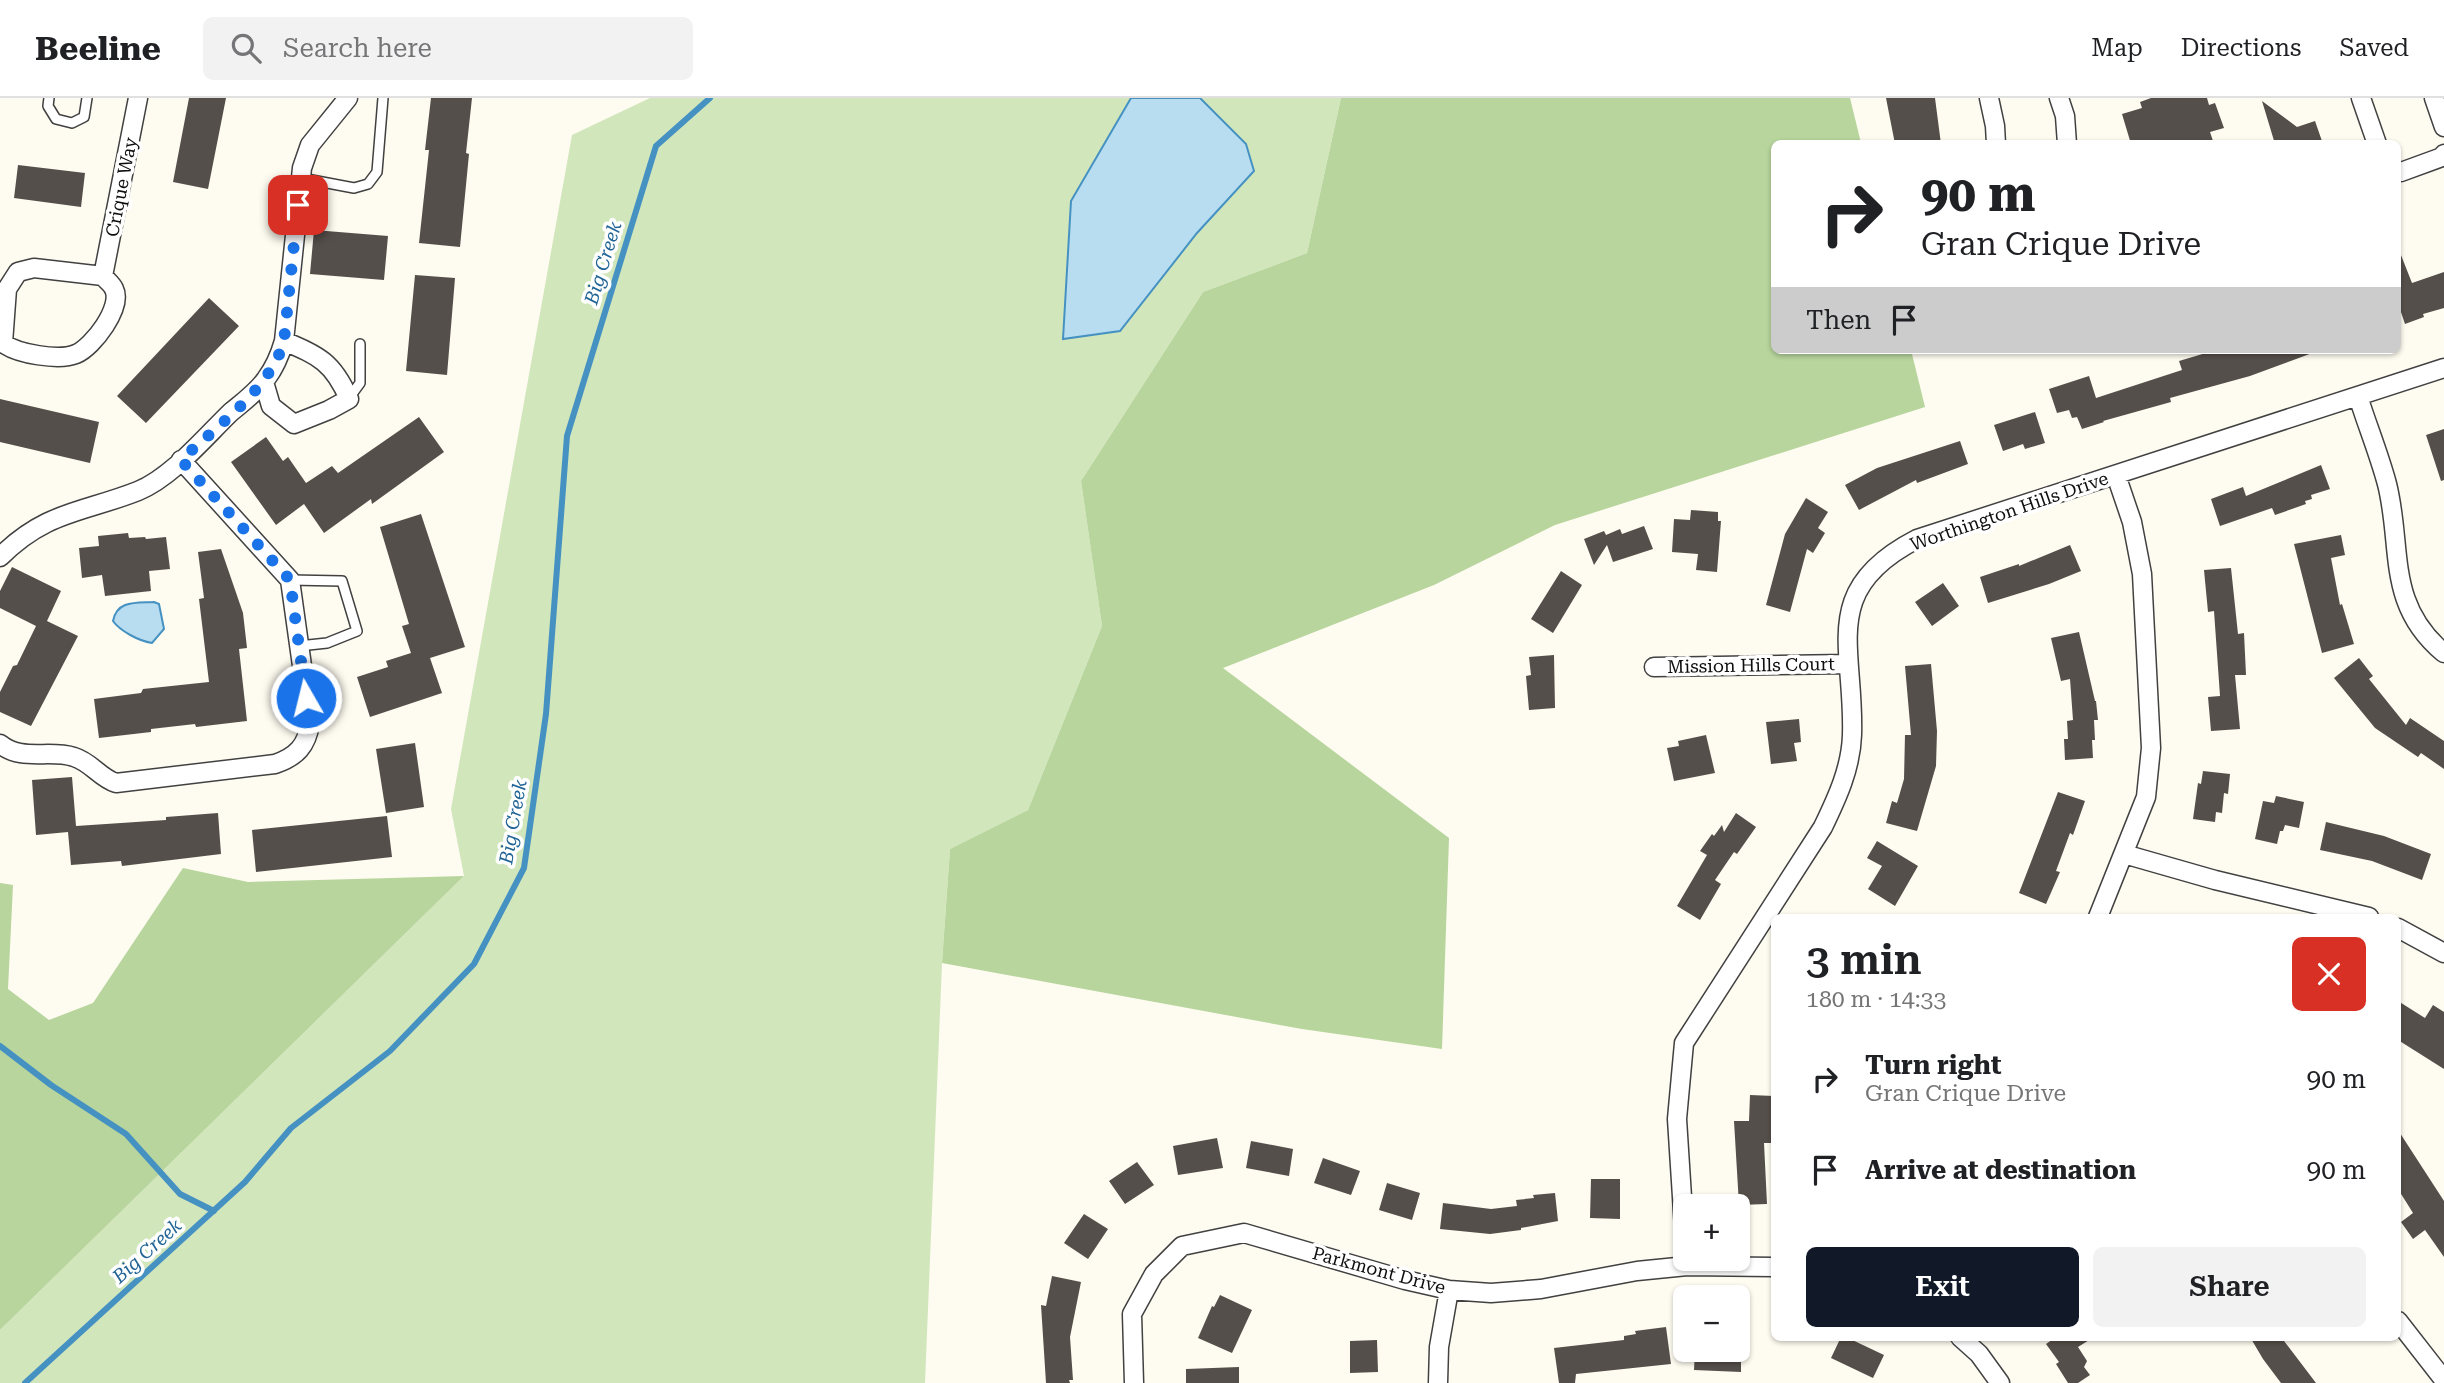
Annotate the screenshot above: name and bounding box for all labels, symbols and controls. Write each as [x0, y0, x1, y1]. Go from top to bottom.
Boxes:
search box [203, 17, 693, 80]
text: Beeline [35, 29, 161, 68]
icon: search [227, 29, 265, 67]
text: Search here [283, 33, 432, 63]
text: Map [2091, 34, 2143, 62]
text: Directions [2181, 34, 2301, 62]
text: Saved [2339, 34, 2409, 62]
street label: Crique Way [101, 135, 141, 238]
text: 90 m [1921, 166, 2036, 223]
icon: right [1806, 168, 1897, 259]
pin [268, 175, 328, 235]
icon: arrive [279, 186, 317, 224]
water label: Big Creek [579, 218, 627, 308]
text: Gran Crique Drive [1921, 225, 2201, 263]
icon: arrive [1885, 301, 1923, 339]
text: Then [1806, 305, 1871, 335]
street label: Worthington Hills Drive [1907, 467, 2111, 555]
street label: Mission Hills Court [1667, 653, 1835, 677]
position arrow [269, 661, 343, 735]
water label: Big Creek [494, 777, 532, 867]
text: 3 min [1806, 935, 1922, 984]
button: close [2292, 937, 2366, 1011]
text: 180 m · 14:33 [1806, 986, 1946, 1013]
text: Turn right [1865, 1050, 2001, 1080]
icon: right [1806, 1060, 1844, 1098]
text: 90 m [2307, 1064, 2366, 1094]
text: Gran Crique Drive [1865, 1080, 2066, 1107]
icon: arrive [1806, 1151, 1844, 1189]
text: Arrive at destination [1865, 1155, 2136, 1185]
text: 90 m [2307, 1155, 2366, 1185]
map controls [1673, 1194, 1750, 1362]
button: + [1673, 1194, 1750, 1271]
water label: Big Creek [107, 1213, 187, 1289]
street label: Parkmont Drive [1310, 1242, 1448, 1298]
button: Exit [1806, 1247, 2079, 1327]
button: Share [2093, 1247, 2366, 1327]
button: − [1673, 1285, 1750, 1362]

